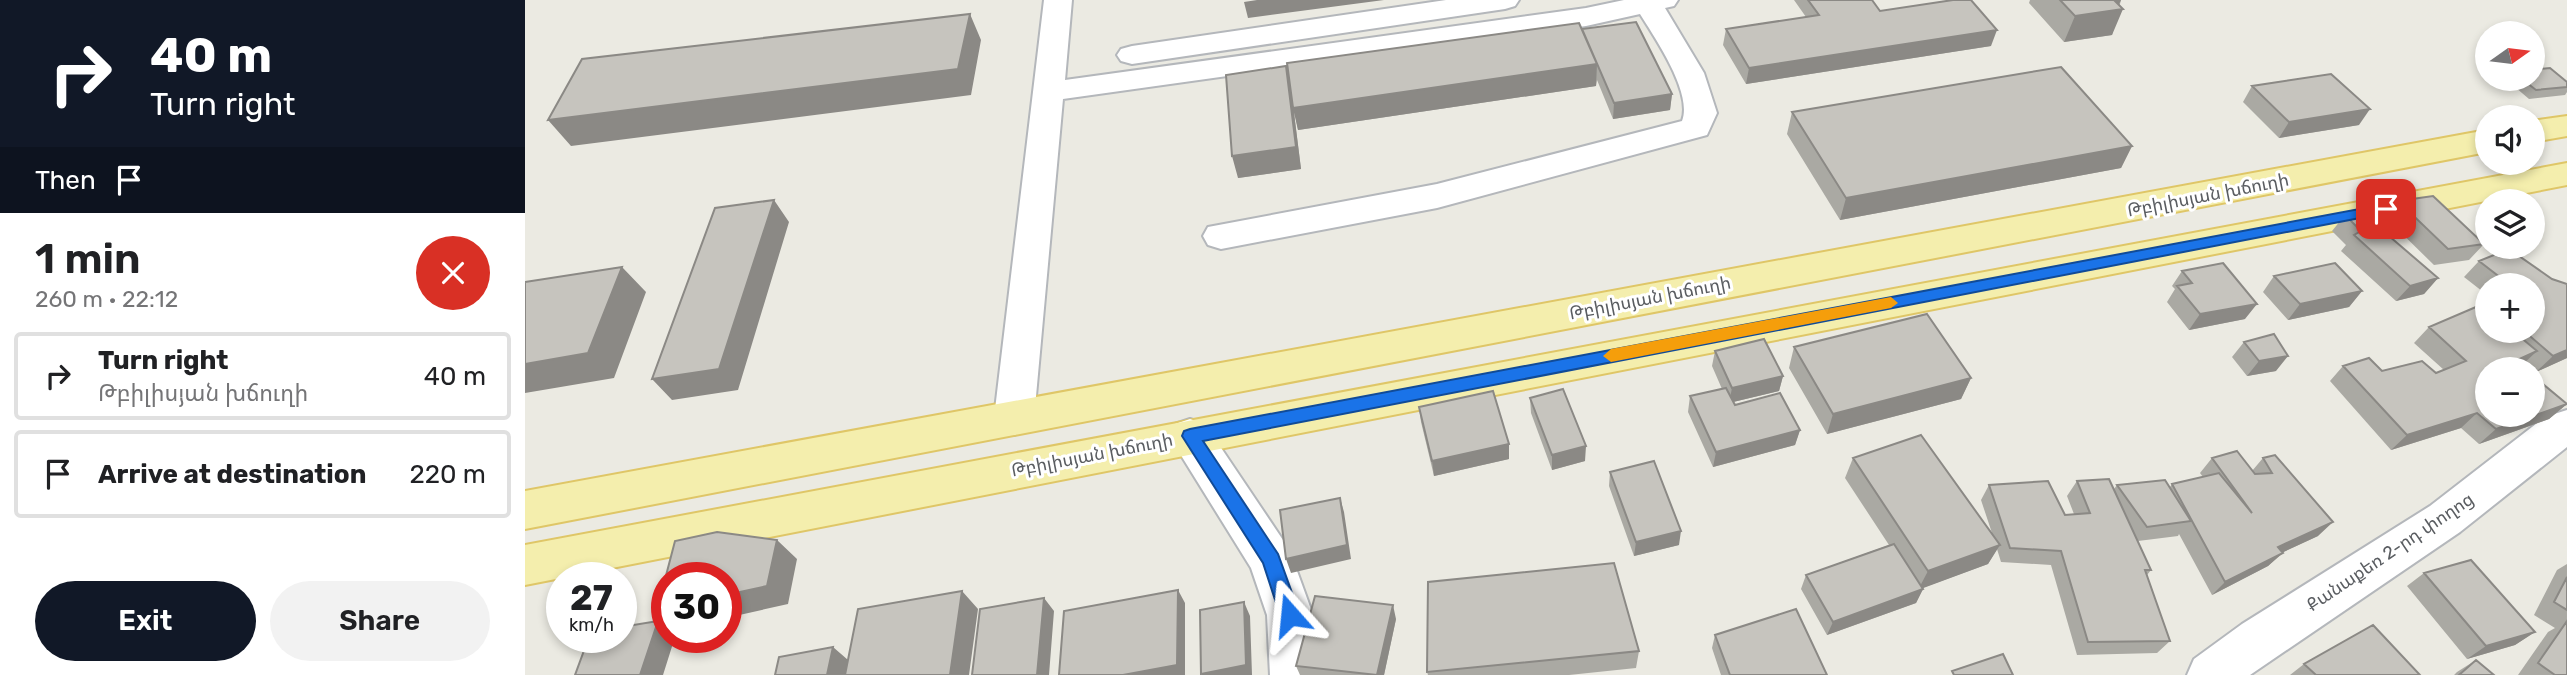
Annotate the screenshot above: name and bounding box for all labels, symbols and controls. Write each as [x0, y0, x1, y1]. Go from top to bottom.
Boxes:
north arrow [2475, 21, 2545, 91]
map controls [2475, 21, 2545, 427]
text: 40 m [150, 26, 272, 84]
icon: right [35, 28, 126, 119]
text: Turn right [150, 85, 295, 123]
button: sound [2475, 105, 2545, 175]
icon: arrive [110, 161, 148, 199]
text: Then [35, 165, 96, 196]
street label: Թբիլիսյան խճուղի [2125, 169, 2291, 221]
pin [2356, 179, 2416, 239]
button: layers [2475, 189, 2545, 259]
icon: arrive [2367, 190, 2405, 228]
text: 1 min [35, 234, 141, 284]
button: close [416, 236, 490, 310]
street label: Թբիլիսյան խճուղի [1567, 272, 1733, 324]
button: + [2475, 273, 2545, 343]
text: 260 m · 22:12 [35, 285, 178, 313]
text: Turn right [98, 345, 228, 376]
icon: right [39, 357, 77, 395]
button: − [2475, 357, 2545, 427]
text: 40 m [424, 361, 486, 392]
text: Թբիլիսյան խճուղի [98, 379, 308, 407]
street label: Թբիլիսյան խճուղի [1009, 429, 1175, 481]
icon: arrive [39, 455, 77, 493]
text: Arrive at destination [98, 459, 366, 490]
text: 220 m [409, 459, 486, 490]
street label: Քանաքեռ 2-րդ փողոց [2302, 488, 2478, 616]
speed limit sign: 30 [651, 562, 742, 653]
text: 27 [570, 577, 613, 619]
position arrow [1253, 578, 1327, 652]
button: Exit [35, 581, 256, 661]
button: Share [270, 581, 490, 661]
text: km/h [569, 614, 614, 636]

